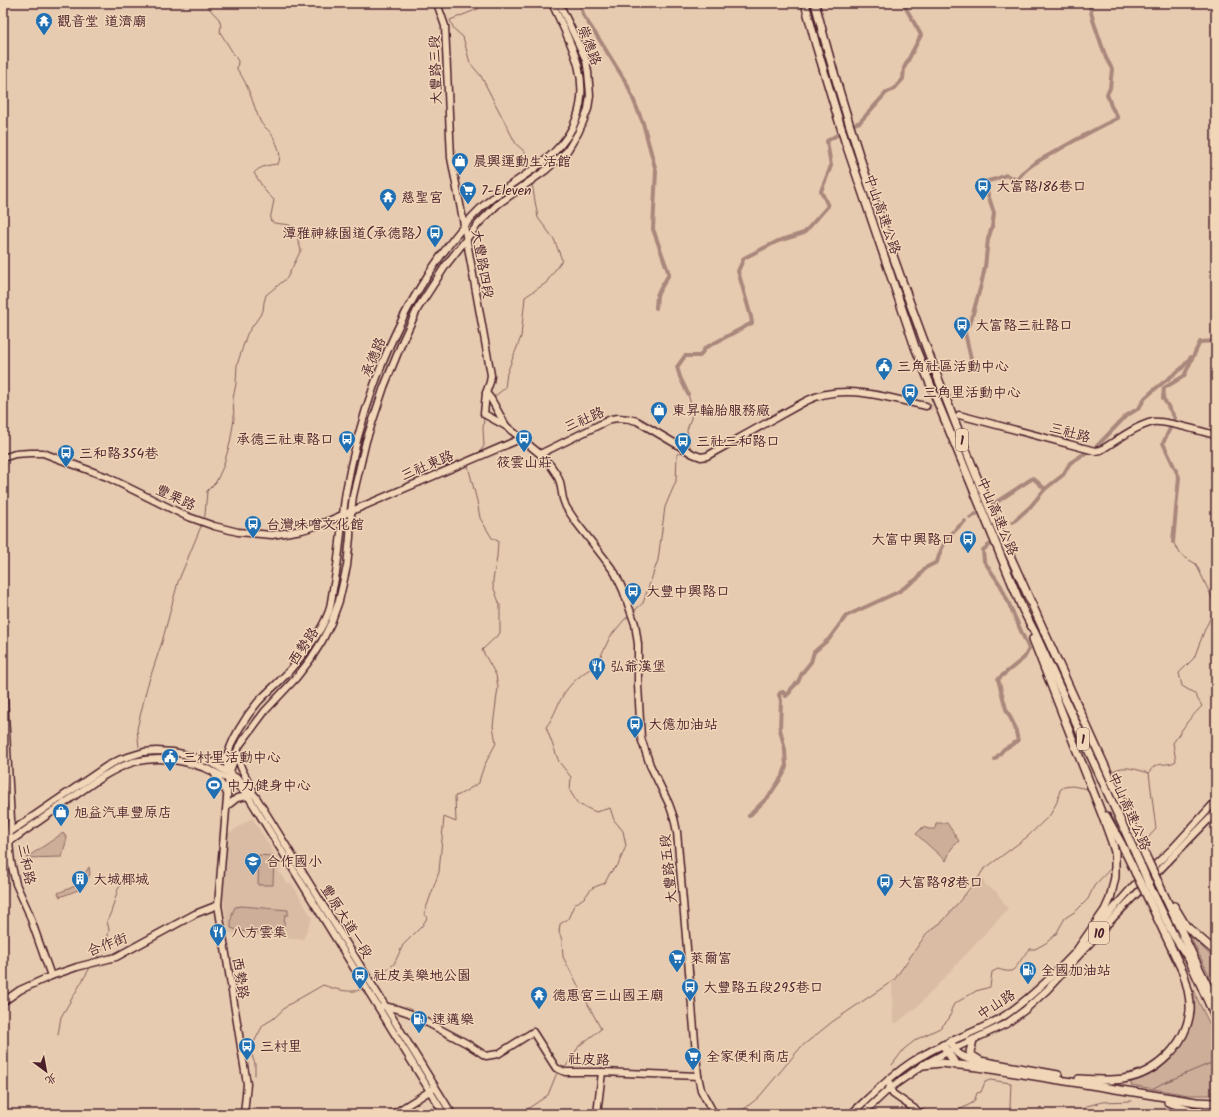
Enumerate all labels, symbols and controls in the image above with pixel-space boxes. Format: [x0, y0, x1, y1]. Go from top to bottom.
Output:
temple icon: 觀音堂 道濟廟 [34, 11, 54, 36]
place label: 觀音堂 道濟廟 [57, 11, 147, 33]
street label: 崇德路 [571, 22, 607, 69]
street label: 大豐路三段 [424, 35, 448, 105]
shop icon: 晨興運動生活館 [450, 151, 470, 176]
place label: 晨興運動生活館 [473, 151, 571, 173]
street label: 中山高速公路 [858, 171, 906, 258]
bus stop icon: 大富路186巷口 [973, 176, 993, 201]
place label: 大富路186巷口 [996, 176, 1087, 198]
supermarket icon: 7-Eleven [458, 180, 478, 205]
place label: 7-Eleven [481, 180, 531, 202]
temple icon: 慈聖宮 [378, 187, 398, 212]
place label: 慈聖宮 [401, 187, 443, 209]
place label: 潭雅神綠園道(承德路) [282, 223, 422, 245]
bus stop icon: 潭雅神綠園道(承德路) [425, 223, 445, 248]
street label: 大豐路四段 [465, 228, 499, 301]
bus stop icon: 大富路三社路口 [952, 315, 972, 340]
place label: 大富路三社路口 [975, 315, 1073, 337]
street label: 承德路 [356, 334, 392, 381]
public building icon: 三角社區活動中心 [874, 356, 894, 381]
place label: 三角社區活動中心 [897, 356, 1009, 378]
bus stop icon: 三角里活動中心 [900, 382, 920, 407]
place label: 三角里活動中心 [923, 382, 1021, 404]
shop icon: 東昇輪胎服務廠 [649, 400, 669, 425]
place label: 東昇輪胎服務廠 [672, 400, 770, 422]
street label: 三社路 [561, 401, 608, 439]
street label: 三社路 [1047, 417, 1093, 449]
bus stop icon: 筱雲山莊 [514, 428, 534, 453]
place label: 承德三社東路口 [236, 429, 334, 451]
bus stop icon: 承德三社東路口 [337, 429, 357, 454]
road number: 1 [956, 429, 968, 451]
bus stop icon: 三社三和路口 [673, 431, 693, 456]
place label: 三社三和路口 [696, 431, 780, 453]
bus stop icon: 三和路354巷 [56, 443, 76, 468]
place label: 三和路354巷 [79, 443, 159, 465]
street label: 三社東路 [397, 445, 457, 487]
place label: 筱雲山莊 [496, 452, 552, 474]
street label: 中山高速公路 [971, 473, 1024, 559]
street label: 豐栗路 [152, 479, 199, 517]
bus stop icon: 台灣味噌文化館 [243, 514, 263, 539]
place label: 台灣味噌文化館 [266, 514, 364, 536]
place label: 大富中興路口 [871, 529, 955, 551]
bus stop icon: 大富中興路口 [958, 529, 978, 554]
bus stop icon: 大豐中興路口 [623, 581, 643, 606]
place label: 大豐中興路口 [646, 581, 730, 603]
street label: 西勢路 [283, 623, 325, 670]
restaurant icon: 弘爺漢堡 [587, 656, 607, 681]
place label: 弘爺漢堡 [610, 656, 666, 678]
bus stop icon: 大億加油站 [625, 714, 645, 739]
place label: 大億加油站 [648, 714, 718, 736]
road number: 1 [1077, 728, 1089, 750]
public building icon: 三村里活動中心 [160, 747, 180, 772]
place label: 三村里活動中心 [183, 747, 281, 769]
street label: 中山高速公路 [1102, 769, 1156, 854]
sports icon: 中力健身中心 [204, 775, 224, 800]
place label: 中力健身中心 [227, 775, 311, 797]
shop icon: 旭益汽車豐原店 [51, 802, 71, 827]
place label: 旭益汽車豐原店 [74, 802, 172, 824]
street label: 大豐路五段 [654, 833, 684, 905]
street label: 三和路 [11, 841, 41, 887]
school or university icon: 合作國小 [243, 851, 263, 876]
place label: 合作國小 [266, 851, 322, 873]
building icon: 大城椰城 [70, 869, 90, 894]
place label: 大城椰城 [93, 869, 149, 891]
bus stop icon: 大富路98巷口 [875, 872, 895, 897]
place label: 大富路98巷口 [898, 872, 983, 894]
street label: 豐原大道一段 [315, 880, 378, 963]
restaurant icon: 八方雲集 [208, 922, 228, 947]
place label: 八方雲集 [231, 922, 287, 944]
road number: 10 [1089, 922, 1109, 944]
street label: 合作街 [84, 927, 131, 962]
supermarket icon: 萊爾富 [667, 948, 687, 973]
place label: 萊爾富 [690, 948, 732, 970]
street label: 西勢路 [226, 956, 254, 1001]
fuel station icon: 全國加油站 [1018, 960, 1038, 985]
place label: 全國加油站 [1041, 960, 1111, 982]
bus stop icon: 社皮美樂地公園 [350, 965, 370, 990]
place label: 社皮美樂地公園 [373, 965, 471, 987]
bus stop icon: 大豐路五段295巷口 [680, 977, 700, 1002]
place label: 大豐路五段295巷口 [703, 977, 823, 999]
street label: 中山路 [973, 984, 1020, 1026]
temple icon: 德惠宮三山國王廟 [529, 985, 549, 1010]
place label: 德惠宮三山國王廟 [552, 985, 664, 1007]
fuel station icon: 速邁樂 [409, 1009, 429, 1034]
place label: 速邁樂 [432, 1009, 474, 1031]
bus stop icon: 三村里 [237, 1036, 257, 1061]
place label: 三村里 [260, 1036, 302, 1058]
supermarket icon: 全家便利商店 [683, 1046, 703, 1071]
place label: 全家便利商店 [706, 1046, 790, 1068]
street label: 社皮路 [568, 1048, 610, 1072]
north arrow [26, 1051, 66, 1091]
text: 北 [41, 1068, 60, 1089]

